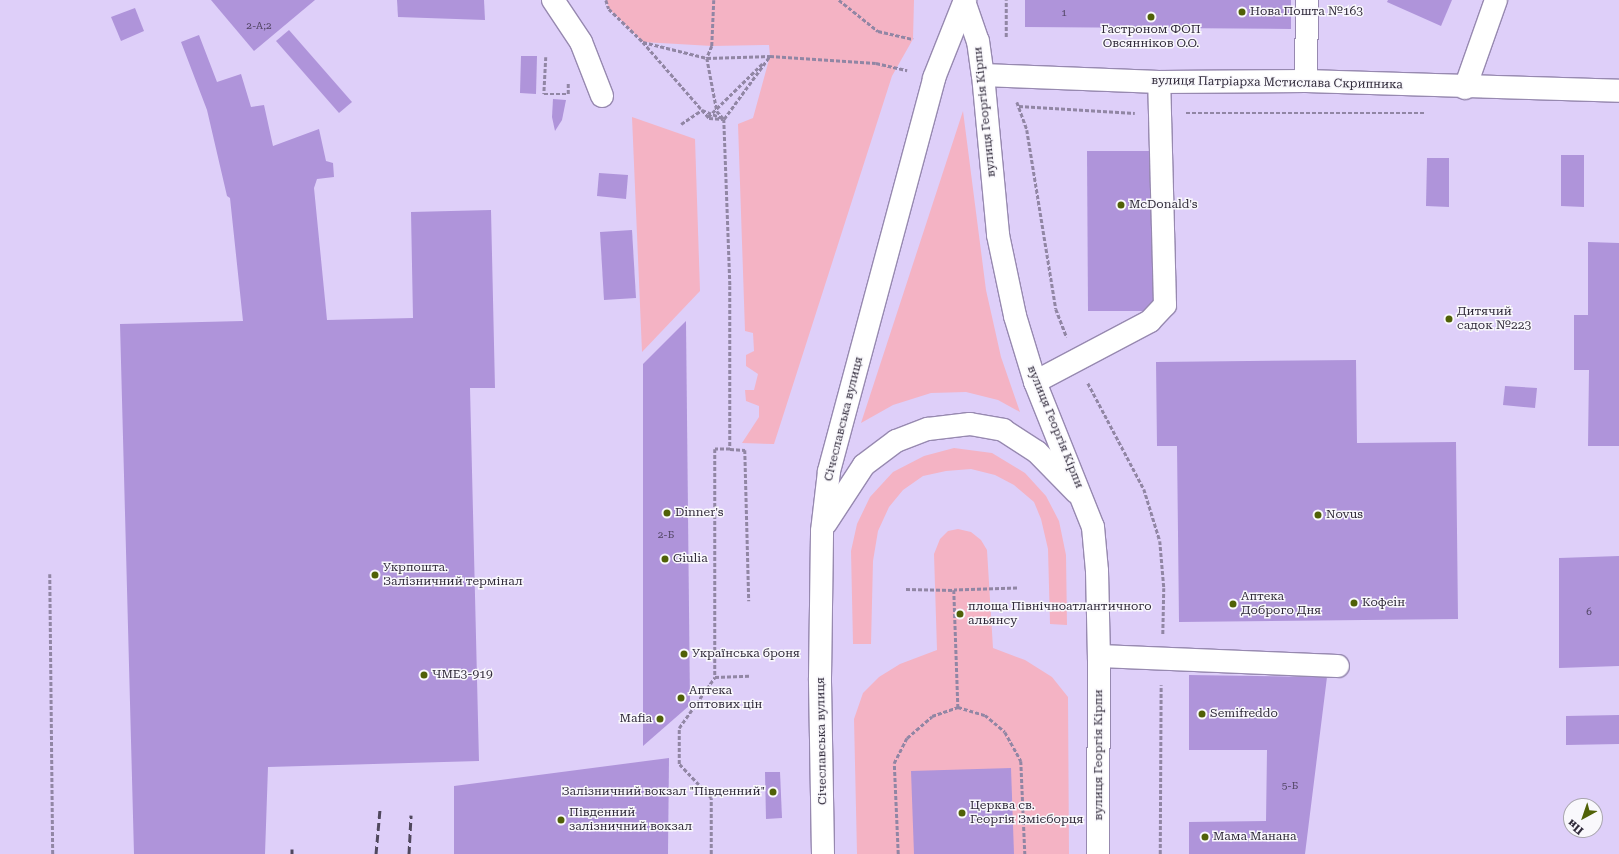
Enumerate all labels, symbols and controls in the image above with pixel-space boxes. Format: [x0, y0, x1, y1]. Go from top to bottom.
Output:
place label: Нова Пошта №163 [1250, 5, 1363, 19]
house number: 1 [1061, 7, 1067, 19]
marker: Нова Пошта №163 [1237, 7, 1247, 17]
marker: Гастроном ФОП Овсянніков О.О. [1146, 12, 1156, 22]
house number: 2-А;2 [246, 20, 272, 32]
place label: Гастроном ФОП Овсянніков О.О. [1101, 23, 1201, 51]
street label: вулиця Георгія Кірпи [971, 46, 999, 178]
street label: вулиця Патріарха Мстислава Скрипника [1151, 74, 1403, 92]
place label: McDonald's [1129, 198, 1197, 212]
marker: McDonald's [1116, 200, 1126, 210]
place label: Дитячий садок №223 [1457, 305, 1531, 333]
marker: Дитячий садок №223 [1444, 314, 1454, 324]
street label: Січеславська вулиця [822, 355, 866, 483]
street label: вулиця Георгія Кірпи [1024, 364, 1086, 490]
place label: Dinner's [675, 506, 723, 520]
marker: Dinner's [662, 508, 672, 518]
place label: Novus [1326, 508, 1363, 522]
marker: Novus [1313, 510, 1323, 520]
house number: 2-Б [658, 529, 674, 541]
place label: Giulia [673, 552, 708, 566]
marker: Giulia [660, 554, 670, 564]
place label: Укрпошта. Залізничний термінал [383, 561, 523, 589]
marker: Укрпошта. Залізничний термінал [370, 570, 380, 580]
place label: Аптека Доброго Дня [1241, 590, 1321, 618]
place label: Кофеiн [1362, 596, 1405, 610]
marker: Кофеiн [1349, 598, 1359, 608]
marker: Аптека Доброго Дня [1228, 599, 1238, 609]
place label: площа Північноатлантичного альянсу [968, 600, 1152, 628]
house number: 6 [1586, 606, 1592, 618]
marker: площа Північноатлантичного альянсу [955, 609, 965, 619]
place label: Українська броня [692, 647, 800, 661]
marker: Українська броня [679, 649, 689, 659]
place label: ЧМЕ3-919 [432, 668, 493, 682]
marker: ЧМЕ3-919 [419, 670, 429, 680]
street label: Січеславська вулиця [814, 677, 830, 805]
place label: Аптека оптових цін [689, 684, 762, 712]
street label: вулиця Георгія Кірпи [1092, 690, 1106, 820]
marker: Аптека оптових цін [676, 693, 686, 703]
place label: Semifreddo [1210, 707, 1278, 721]
marker: Semifreddo [1197, 709, 1207, 719]
place label: Mafia [620, 712, 652, 726]
marker: Mafia [655, 714, 665, 724]
house number: 5-Б [1282, 780, 1298, 792]
place label: Залізничний вокзал "Південний" [562, 785, 765, 799]
marker: Залізничний вокзал "Південний" [768, 787, 778, 797]
north arrow [1563, 798, 1603, 838]
place label: Церква св. Георгія Змієборця [970, 799, 1083, 827]
place label: Південний залізничний вокзал [569, 806, 692, 834]
marker: Церква св. Георгія Змієборця [957, 808, 967, 818]
marker: Південний залізничний вокзал [556, 815, 566, 825]
text: Пн [1565, 817, 1586, 837]
place label: Мама Манана [1213, 830, 1297, 844]
marker: Мама Манана [1200, 832, 1210, 842]

